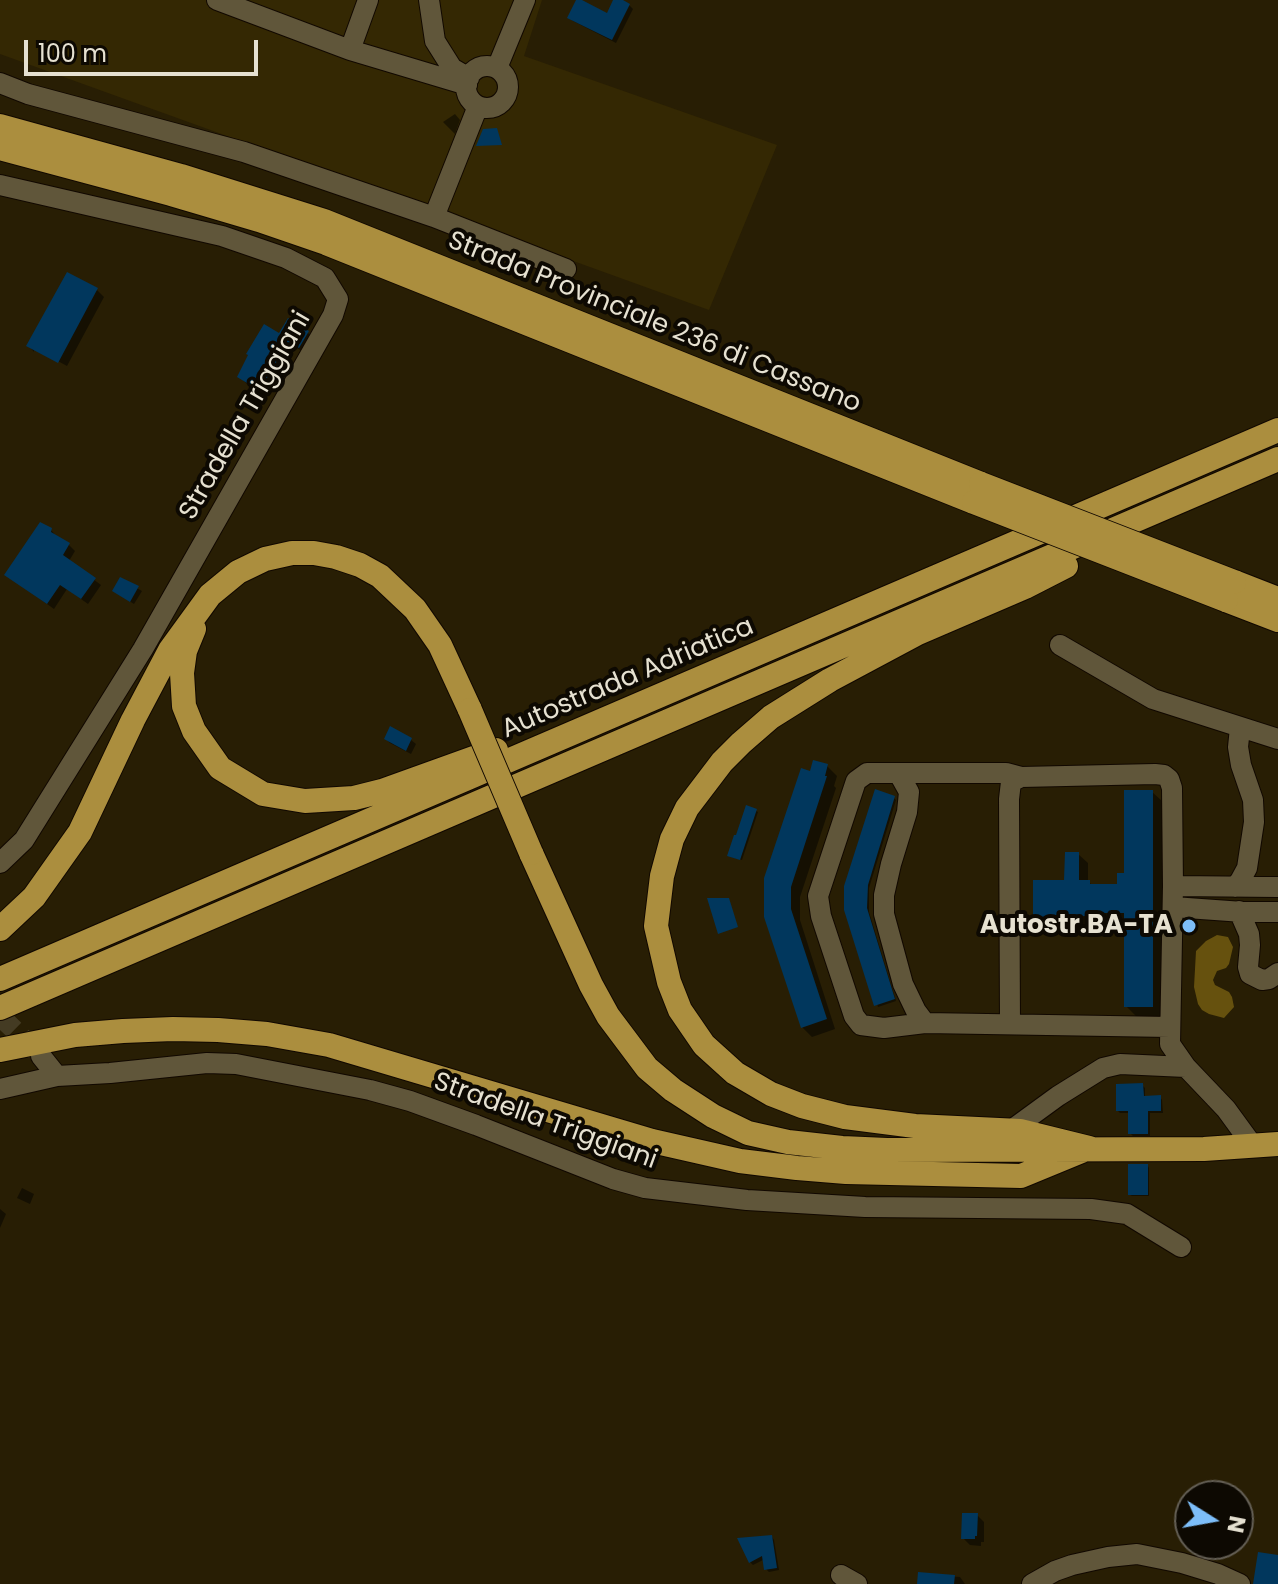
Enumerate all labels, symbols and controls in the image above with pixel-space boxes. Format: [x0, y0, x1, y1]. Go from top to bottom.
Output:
scale bar [28, 24, 262, 74]
text: 100 m [38, 37, 107, 70]
street label: Strada Provinciale 236 di Cassano [443, 226, 865, 420]
street label: Stradella Triggiani [174, 306, 318, 526]
street label: Autostrada Adriatica [497, 612, 759, 746]
place label: Autostr.BA-TA [980, 910, 1173, 942]
marker: Autostr.BA-TA [1180, 917, 1198, 935]
street label: Stradella Triggiani [429, 1067, 661, 1177]
north arrow [1174, 1480, 1254, 1560]
text: N [1219, 1513, 1253, 1535]

